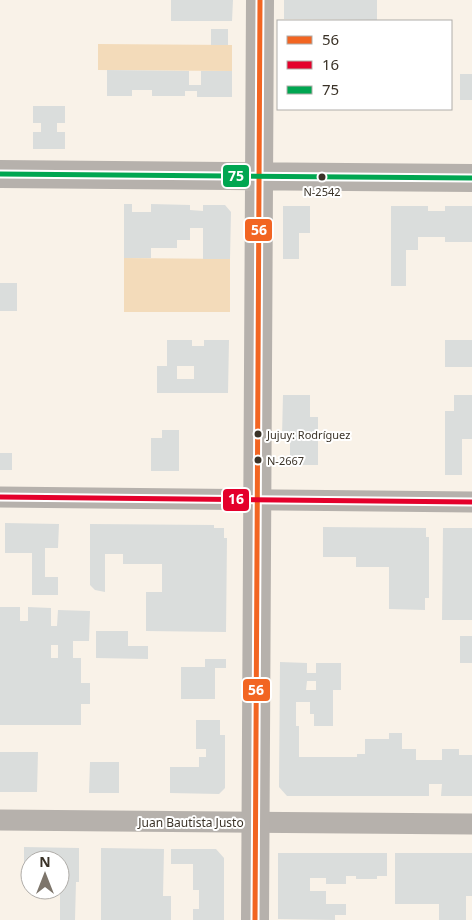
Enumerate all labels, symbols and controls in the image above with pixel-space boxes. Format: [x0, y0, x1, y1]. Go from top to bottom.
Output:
legend [277, 20, 452, 110]
text: 56 [322, 29, 339, 49]
text: 16 [322, 54, 339, 74]
text: 75 [322, 79, 339, 99]
line badge: 75 [222, 164, 250, 188]
text: 75 [228, 166, 244, 185]
marker: N-2542 [317, 172, 327, 182]
place label: N-2542 [303, 184, 341, 199]
line badge: 56 [244, 218, 273, 242]
text: 56 [251, 220, 267, 239]
place label: Jujuy: Rodríguez [266, 427, 350, 442]
marker: Jujuy: Rodríguez [253, 429, 263, 439]
place label: N-2667 [267, 453, 304, 468]
marker: N-2667 [253, 455, 263, 465]
line badge: 16 [222, 488, 250, 512]
text: 16 [228, 489, 244, 508]
line badge: 56 [242, 678, 271, 702]
text: 56 [248, 680, 264, 699]
street label: Juan Bautista Justo [137, 814, 244, 831]
north arrow [20, 850, 70, 900]
text: N [39, 852, 51, 871]

